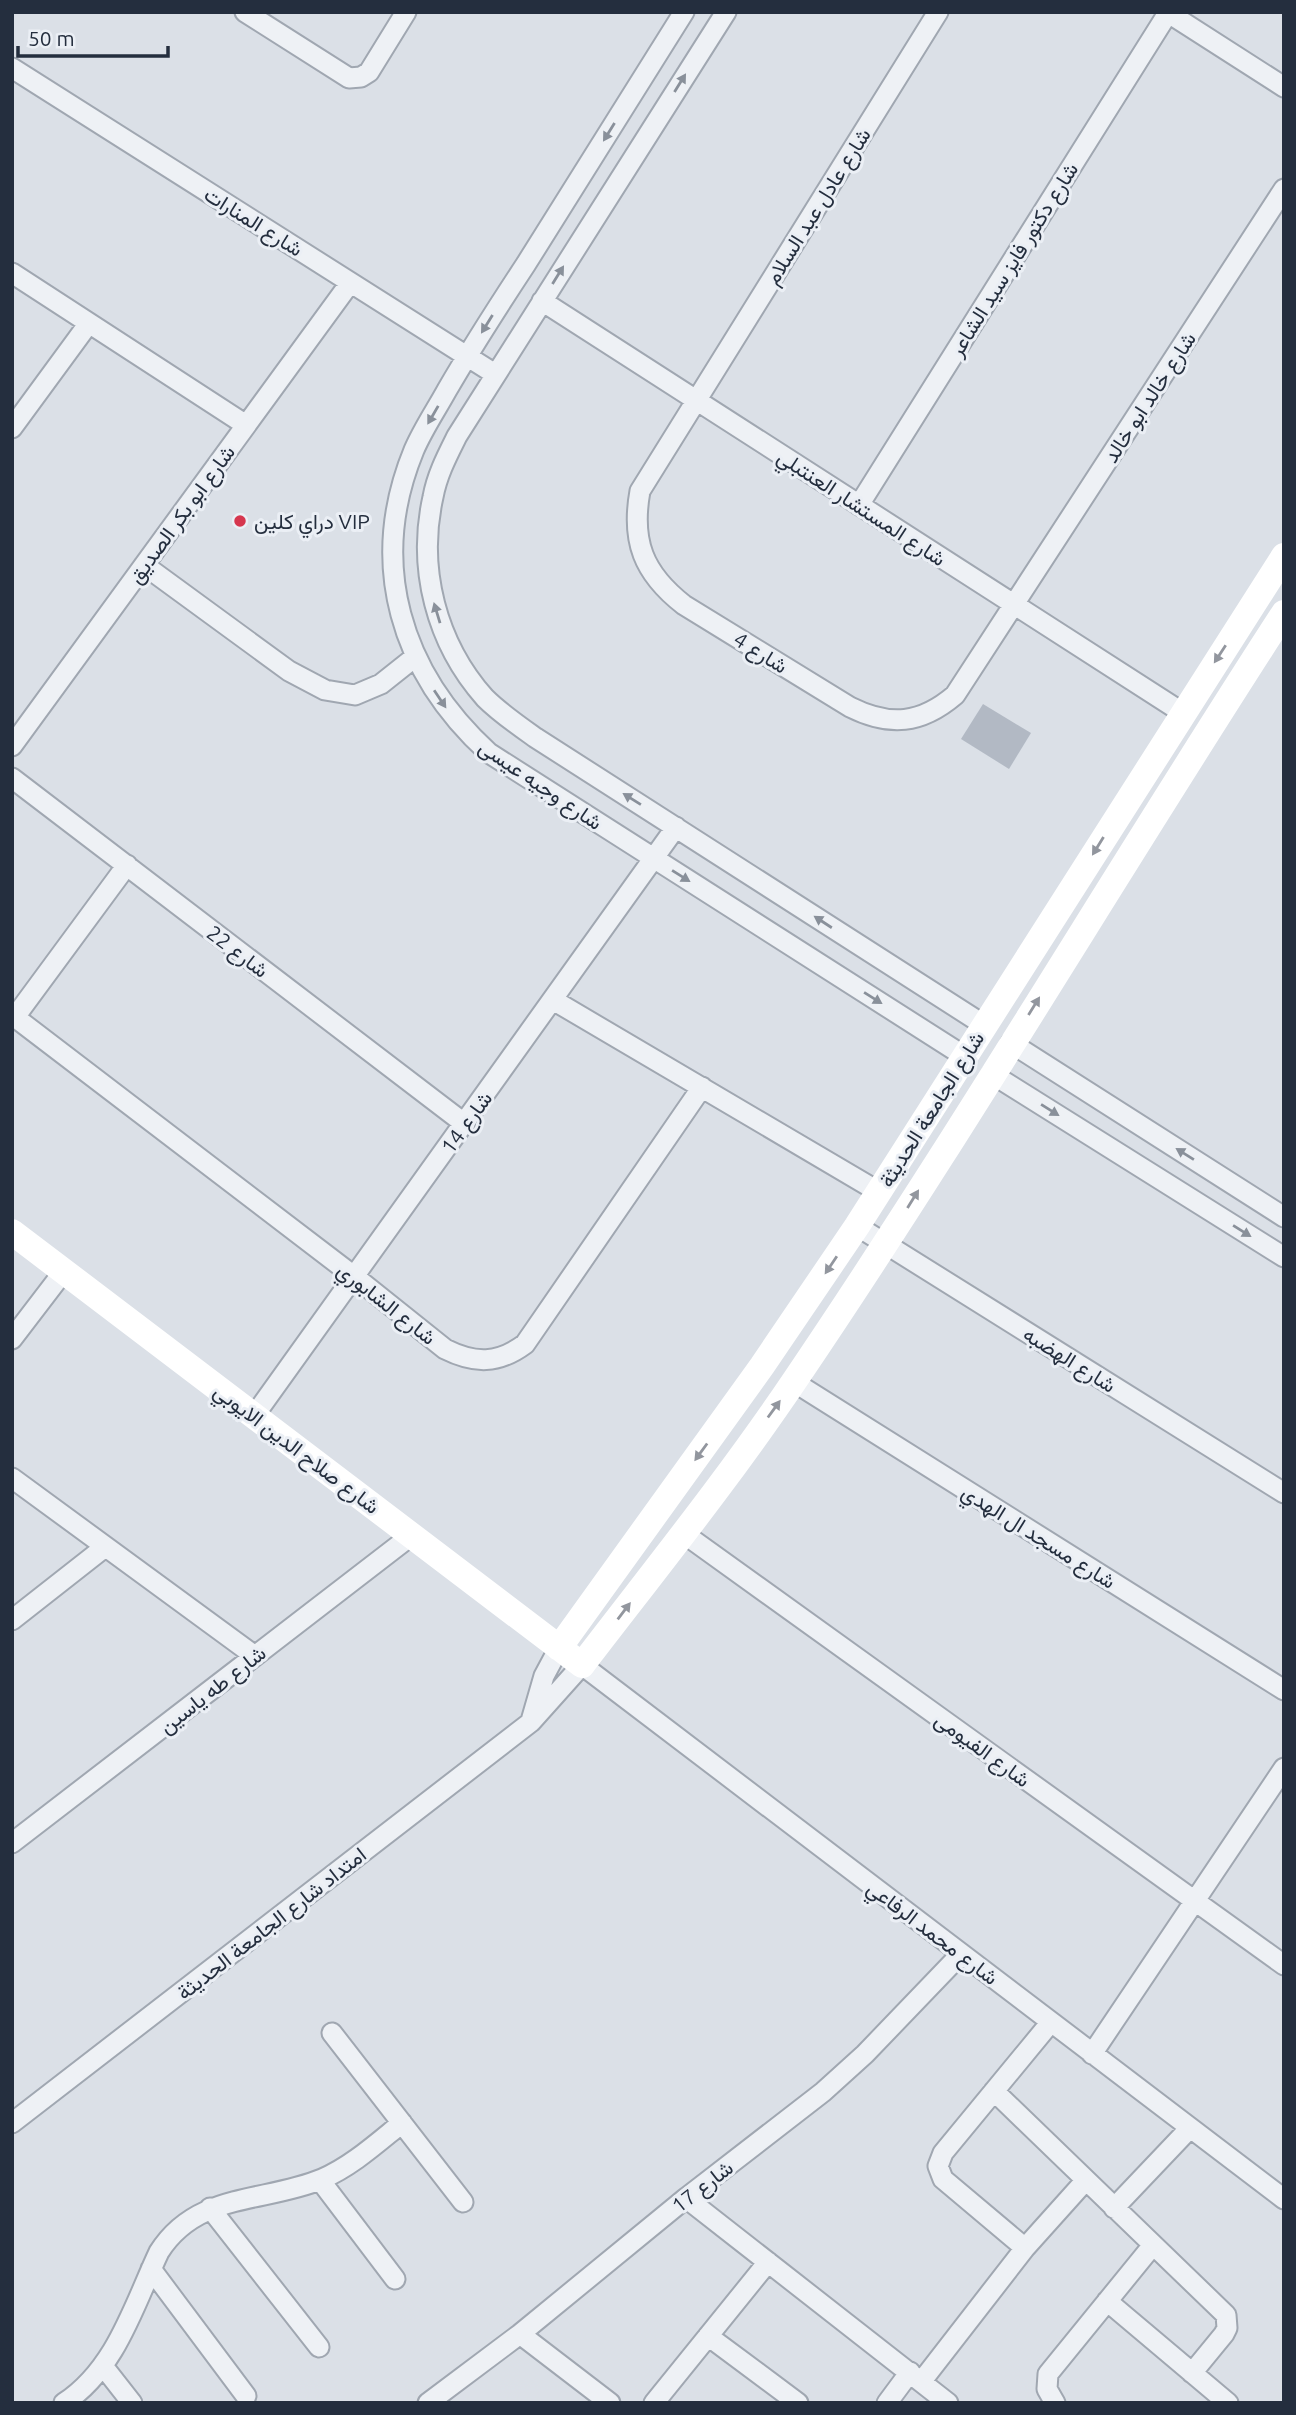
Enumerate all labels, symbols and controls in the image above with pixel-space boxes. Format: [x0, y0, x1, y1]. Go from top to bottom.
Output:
scale bar [18, 14, 168, 58]
text: 50 m [28, 26, 75, 50]
one-way arrow [674, 74, 687, 93]
one-way arrow [602, 122, 615, 142]
street label: شارع عادل عبد السلام [759, 123, 877, 290]
street label: شارع دكتور فايز سيد الشاعر [943, 158, 1085, 363]
street label: شارع المنارات [199, 181, 308, 263]
one-way arrow [551, 266, 564, 285]
one-way arrow [481, 315, 494, 334]
street label: شارع خالد ابو خالد [1098, 327, 1203, 468]
one-way arrow [427, 406, 439, 425]
street label: شارع ابو بكر الصديق [123, 440, 242, 590]
street label: شارع المستشار العنتبلي [770, 444, 951, 575]
place label: دراي كلين VIP [254, 509, 370, 539]
marker: دراي كلين VIP [232, 513, 248, 529]
one-way arrow [432, 603, 442, 624]
street label: شارع 4 [728, 626, 792, 680]
one-way arrow [1214, 645, 1227, 664]
one-way arrow [433, 690, 447, 708]
street label: شارع وجيه عيسى [473, 734, 607, 837]
one-way arrow [622, 793, 641, 806]
one-way arrow [1091, 836, 1104, 856]
one-way arrow [671, 869, 691, 882]
one-way arrow [814, 915, 833, 928]
street label: شارع 22 [201, 920, 273, 984]
one-way arrow [864, 991, 882, 1005]
one-way arrow [1028, 996, 1041, 1016]
street label: شارع الجامعة الحديثة [874, 1027, 991, 1193]
street label: شارع 14 [435, 1086, 499, 1159]
one-way arrow [1040, 1104, 1059, 1117]
one-way arrow [1175, 1147, 1194, 1160]
one-way arrow [907, 1189, 920, 1208]
one-way arrow [1233, 1225, 1252, 1238]
one-way arrow [824, 1255, 837, 1275]
street label: شارع الشابوري [329, 1257, 441, 1354]
street label: شارع الهضبه [1018, 1321, 1121, 1399]
street label: شارع صلاح الدين الايوبي [206, 1378, 384, 1523]
one-way arrow [767, 1399, 781, 1418]
one-way arrow [694, 1443, 708, 1461]
street label: شارع مسجد ال الهدي [955, 1479, 1120, 1598]
one-way arrow [616, 1602, 631, 1620]
street label: شارع طه ياسين [154, 1640, 272, 1740]
street label: شارع الفيومى [929, 1706, 1035, 1794]
street label: امتداد شارع الجامعة الحديثة [172, 1842, 372, 2007]
street label: شارع محمد الرفاعي [859, 1875, 1003, 1994]
street label: شارع 17 [667, 2155, 739, 2220]

